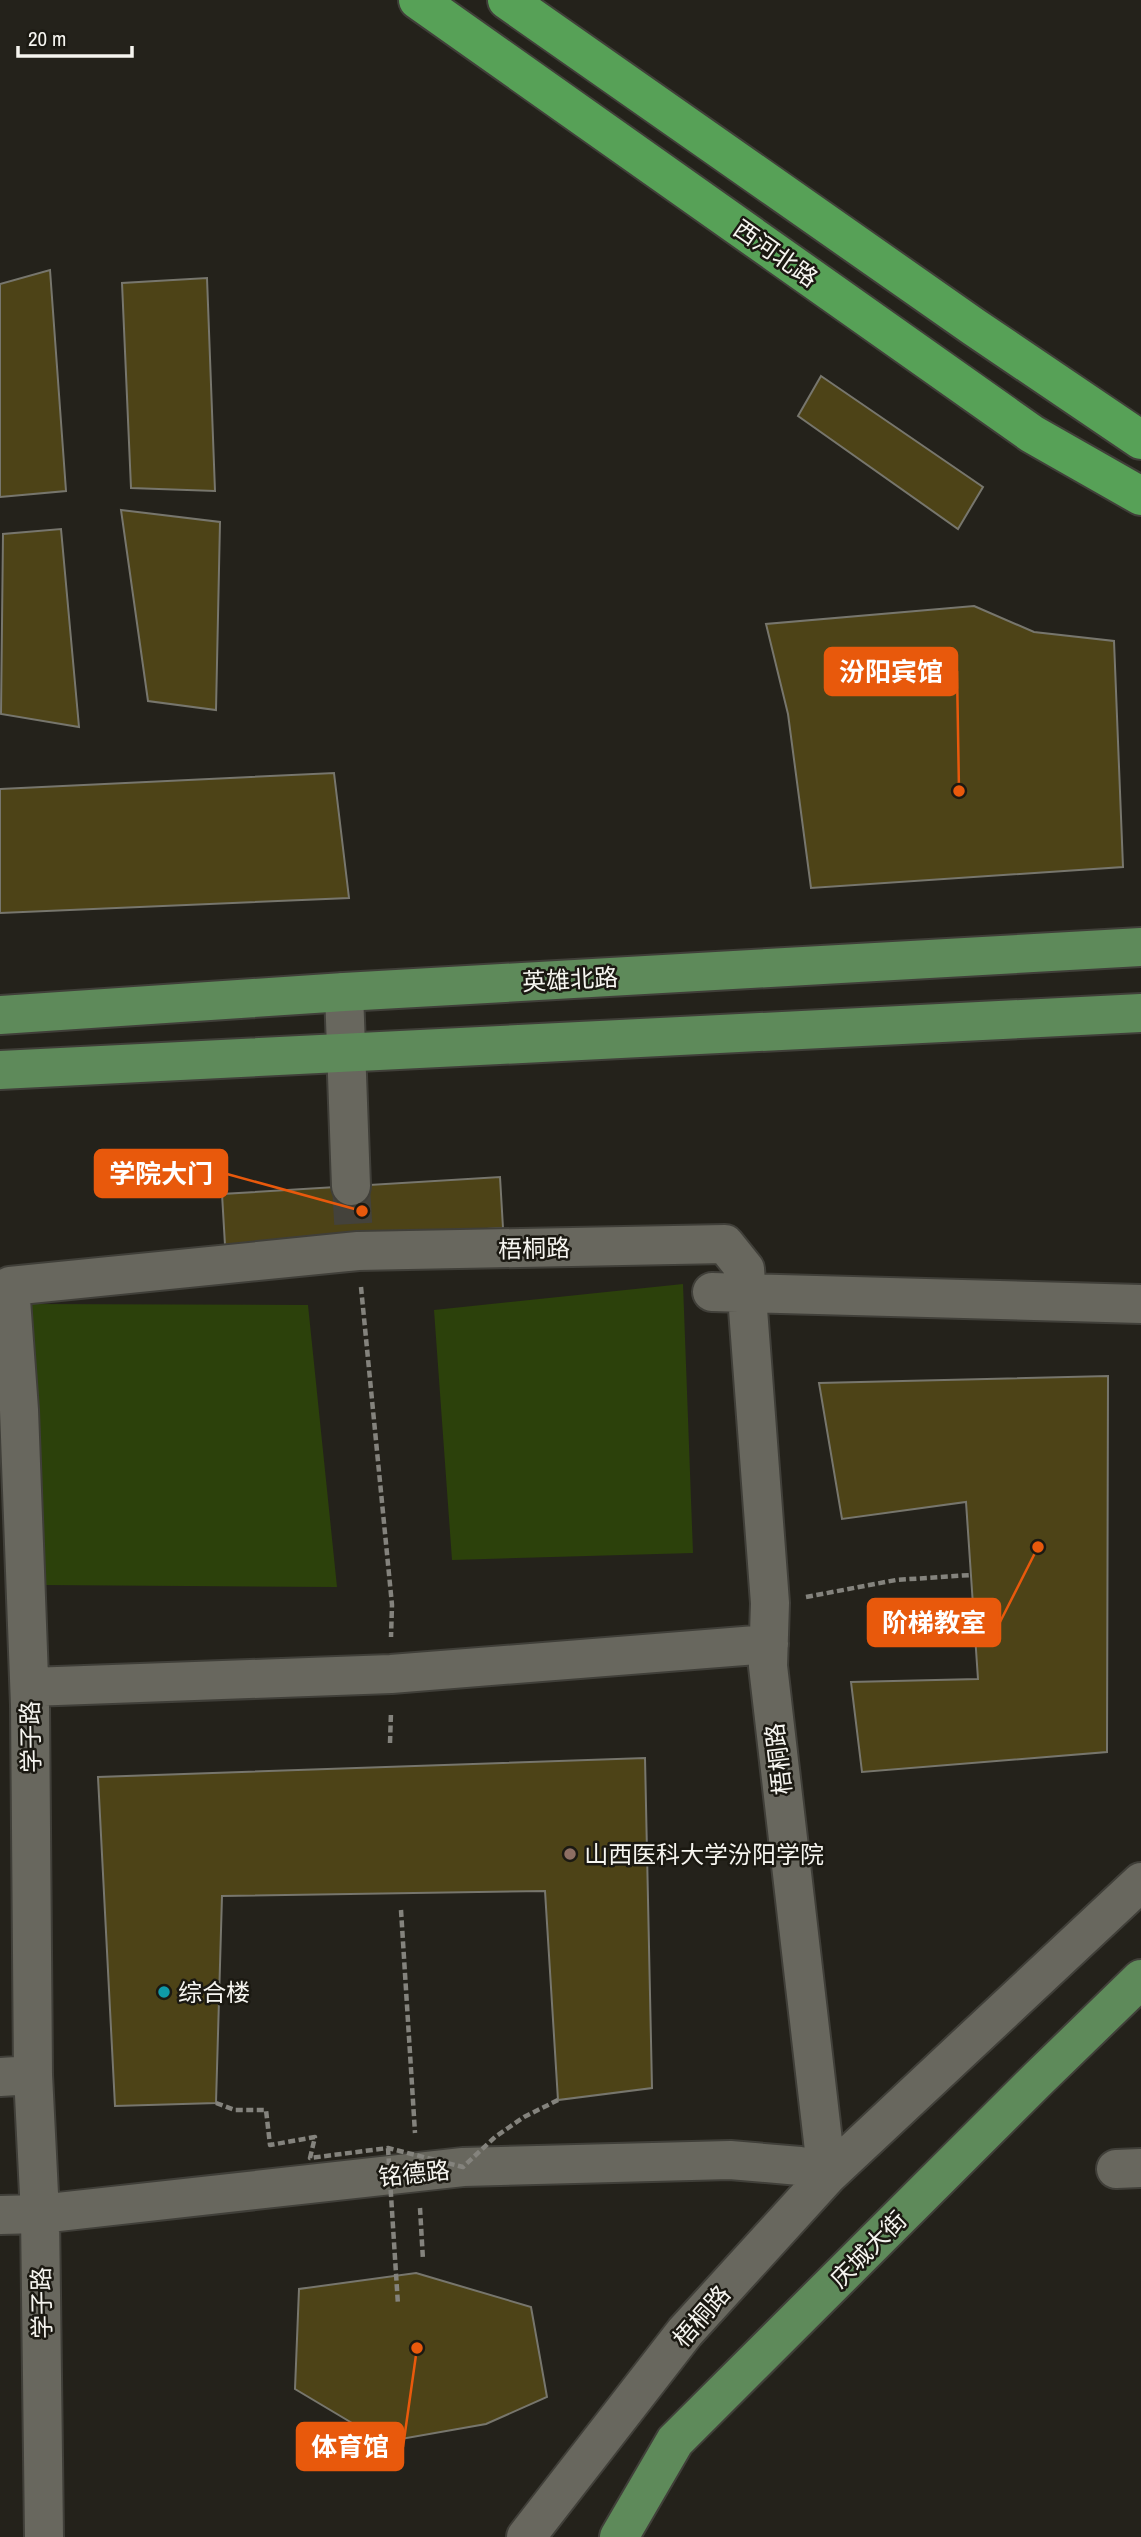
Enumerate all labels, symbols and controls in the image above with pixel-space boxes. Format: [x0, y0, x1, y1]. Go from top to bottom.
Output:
scale bar [18, 14, 131, 58]
text: 20 m [28, 24, 66, 53]
street label: 西河北路 [728, 212, 824, 294]
callout: 汾阳宾馆 [825, 648, 957, 695]
text: 汾阳宾馆 [839, 654, 943, 689]
street label: 英雄北路 [521, 961, 619, 997]
callout: 学院大门 [95, 1150, 227, 1197]
text: 学院大门 [109, 1156, 213, 1191]
street label: 梧桐路 [498, 1231, 570, 1265]
callout: 阶梯教室 [868, 1599, 1000, 1646]
text: 阶梯教室 [882, 1605, 986, 1640]
street label: 学子路 [13, 1701, 47, 1773]
street label: 梧桐路 [758, 1721, 798, 1797]
place label: 山西医科大学汾阳学院 [584, 1838, 824, 1870]
marker: 山西医科大学汾阳学院 [562, 1846, 578, 1862]
place label: 综合楼 [178, 1976, 250, 2008]
marker: 综合楼 [156, 1984, 172, 2000]
street label: 铭德路 [377, 2153, 451, 2193]
street label: 庆城大街 [823, 2204, 913, 2294]
street label: 学子路 [24, 2267, 58, 2339]
street label: 梧桐路 [665, 2278, 737, 2354]
callout: 体育馆 [297, 2423, 403, 2470]
text: 体育馆 [311, 2429, 389, 2464]

